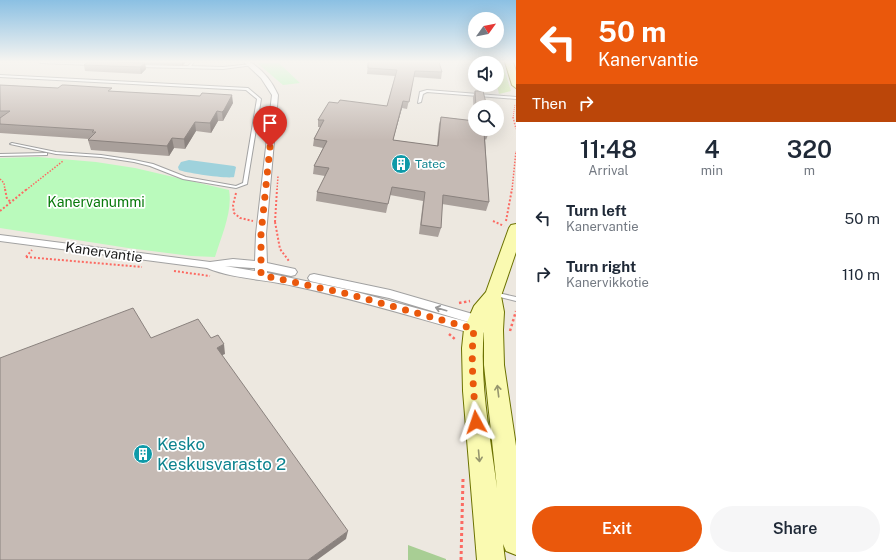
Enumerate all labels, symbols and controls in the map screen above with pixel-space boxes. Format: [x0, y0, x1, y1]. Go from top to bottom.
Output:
north arrow [468, 12, 504, 48]
map controls [468, 12, 504, 136]
text: 50 m [598, 15, 666, 48]
icon: left [532, 16, 584, 68]
text: Kanervantie [598, 49, 698, 70]
button: sound [468, 56, 504, 92]
icon: right [575, 92, 597, 114]
text: Then [532, 95, 567, 112]
button: search [468, 100, 504, 136]
pin [253, 106, 287, 147]
icon: arrive [259, 112, 281, 134]
text: 11:48 [580, 135, 637, 163]
text: 4 [704, 135, 720, 163]
text: 320 [787, 135, 832, 163]
building icon: Tatec [390, 153, 412, 175]
place label: Tatec [415, 157, 446, 171]
text: Arrival [588, 163, 628, 178]
text: min [701, 163, 723, 178]
text: m [804, 163, 815, 178]
park label: Kanervanummi [47, 194, 145, 210]
text: Turn left [566, 202, 627, 219]
icon: left [532, 207, 554, 229]
text: 50 m [845, 210, 880, 227]
text: Kanervantie [566, 219, 639, 234]
street label: Kanervantie [64, 239, 144, 265]
text: Turn right [566, 258, 636, 275]
icon: right [532, 263, 554, 285]
text: 110 m [842, 266, 880, 283]
text: Kanervikkotie [566, 275, 649, 290]
one-way arrow [435, 305, 448, 312]
one-way arrow [494, 385, 502, 398]
position arrow [455, 401, 497, 443]
place label: Kesko Keskusvarasto 2 [157, 434, 286, 474]
building icon: Kesko Keskusvarasto 2 [132, 443, 154, 465]
one-way arrow [476, 449, 483, 462]
button: Exit [532, 506, 702, 552]
button: Share [710, 506, 880, 552]

